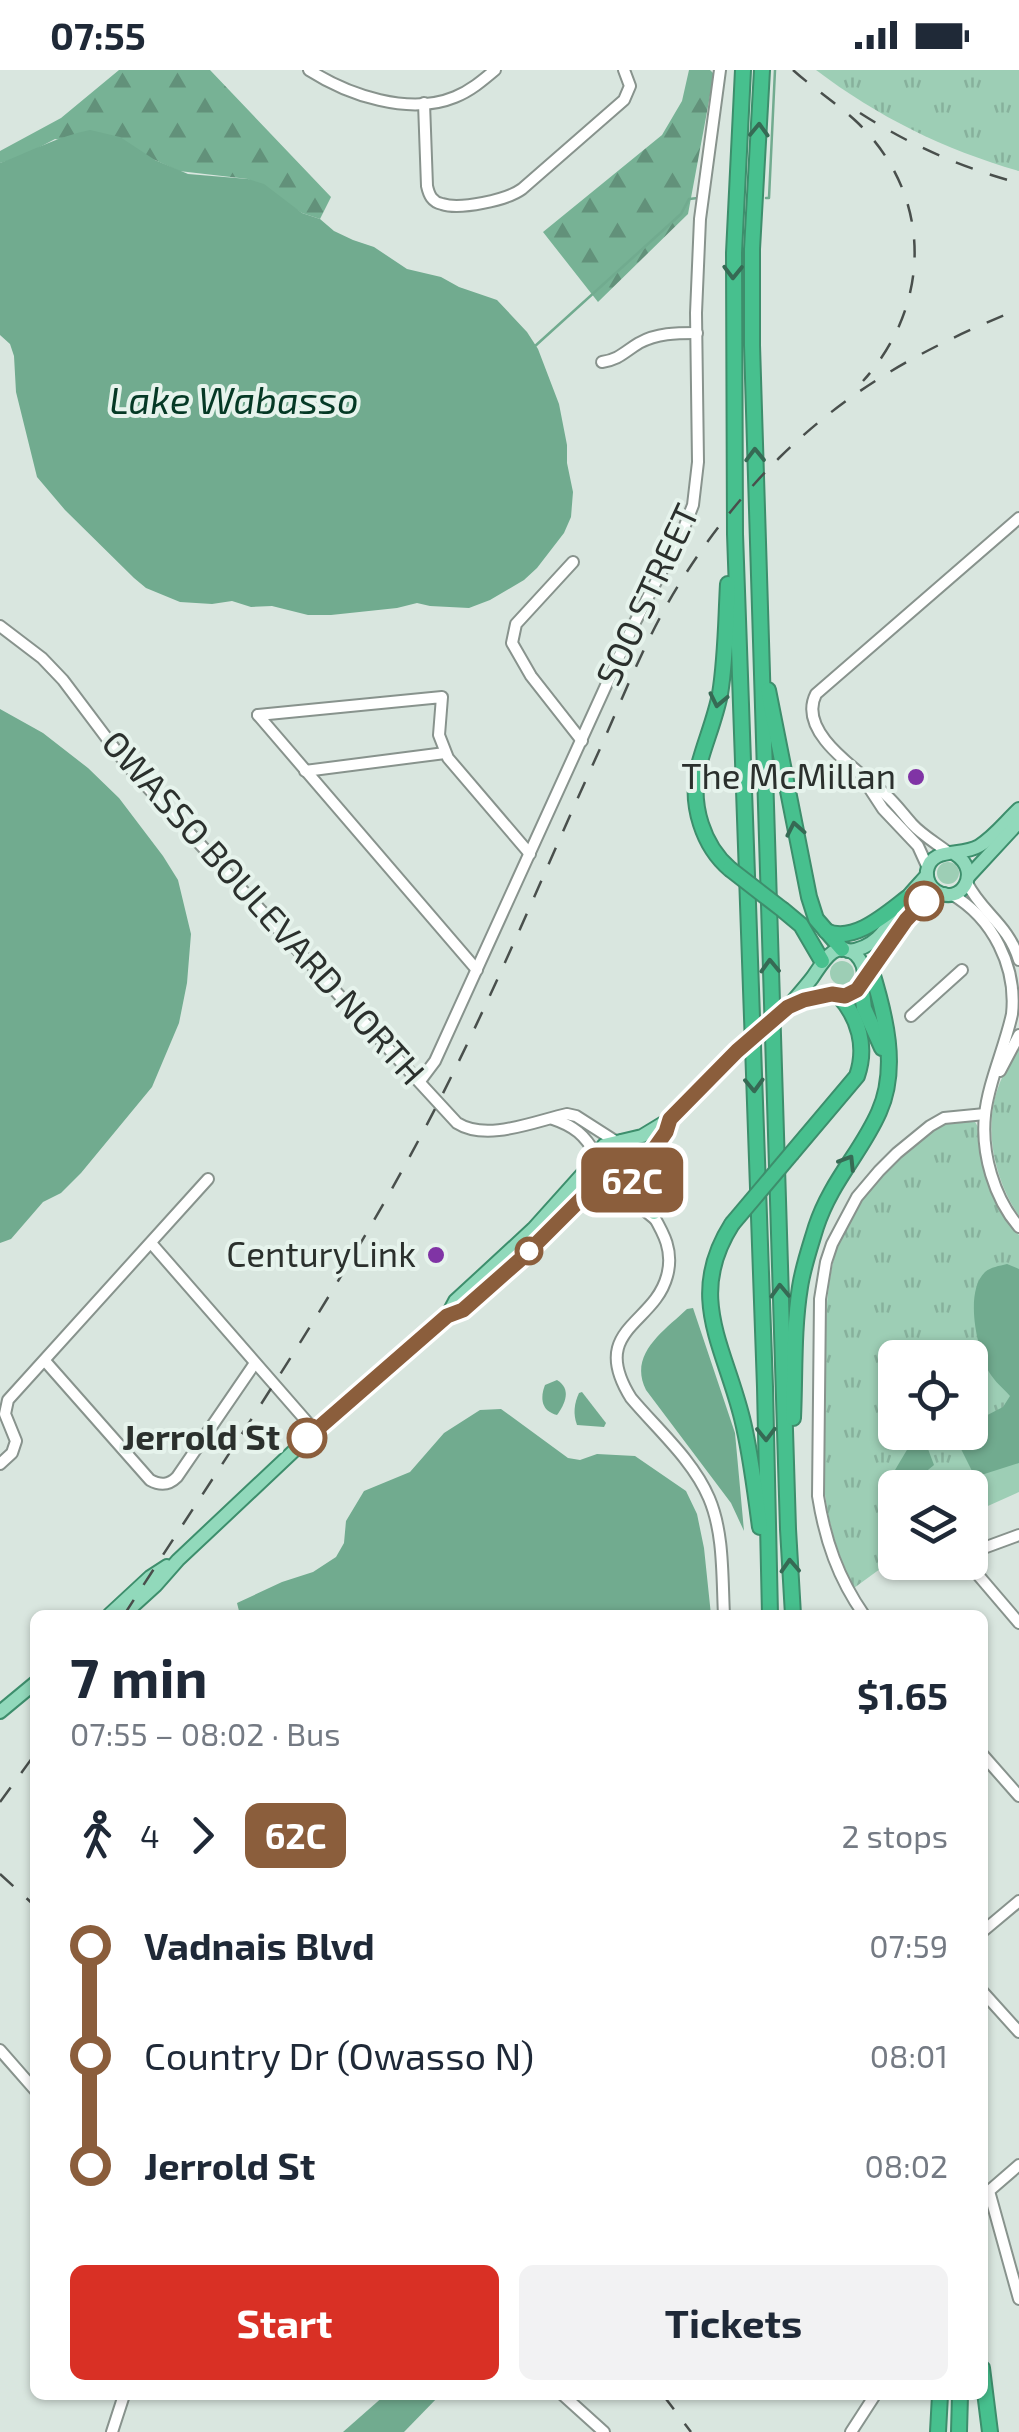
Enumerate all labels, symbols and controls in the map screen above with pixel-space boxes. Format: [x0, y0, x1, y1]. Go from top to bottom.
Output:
text: 07:55 [50, 12, 146, 58]
one-way arrow [748, 122, 769, 138]
one-way arrow [723, 265, 744, 281]
water label: Lake Wabasso [109, 376, 359, 422]
one-way arrow [744, 447, 766, 462]
street label: SOO STREET [586, 497, 706, 692]
one-way arrow [708, 691, 729, 708]
street label: OWASSO BOULEVARD NORTH [94, 721, 435, 1092]
place label: The McMillan [681, 754, 896, 796]
marker: The McMillan [905, 766, 927, 788]
one-way arrow [786, 821, 807, 838]
unlabelled marker [905, 882, 943, 920]
one-way arrow [759, 958, 780, 974]
one-way arrow [743, 1078, 764, 1094]
line badge: 62C [574, 1148, 690, 1212]
one-way arrow [836, 1154, 855, 1172]
text: 62C [601, 1159, 663, 1201]
place label: CenturyLink [226, 1232, 416, 1274]
unlabelled marker [516, 1238, 542, 1264]
marker: CenturyLink [425, 1244, 447, 1266]
one-way arrow [770, 1283, 791, 1299]
map controls [878, 1340, 988, 1580]
button: locate [878, 1340, 988, 1450]
place label: Jerrold St [122, 1415, 280, 1457]
marker: Jerrold St [288, 1419, 326, 1457]
one-way arrow [755, 1428, 777, 1443]
button: layers [878, 1470, 988, 1580]
one-way arrow [780, 1557, 801, 1573]
text: 7 min [70, 1643, 208, 1709]
text: $1.65 [857, 1672, 948, 1718]
text: 07:55 – 08:02 · Bus [70, 1714, 340, 1752]
icon: walk [70, 1808, 125, 1863]
icon: forward [175, 1808, 230, 1863]
text: 62C [265, 1814, 326, 1856]
text: 4 [140, 1816, 160, 1854]
text: 2 stops [841, 1816, 948, 1854]
text: Vadnais Blvd [144, 1922, 375, 1968]
text: 07:59 [869, 1926, 948, 1964]
text: Country Dr (Owasso N) [144, 2032, 534, 2078]
text: 08:01 [870, 2036, 948, 2074]
text: Jerrold St [144, 2142, 315, 2188]
text: 08:02 [864, 2146, 948, 2184]
button: Start [70, 2265, 499, 2380]
button: Tickets [519, 2265, 948, 2380]

